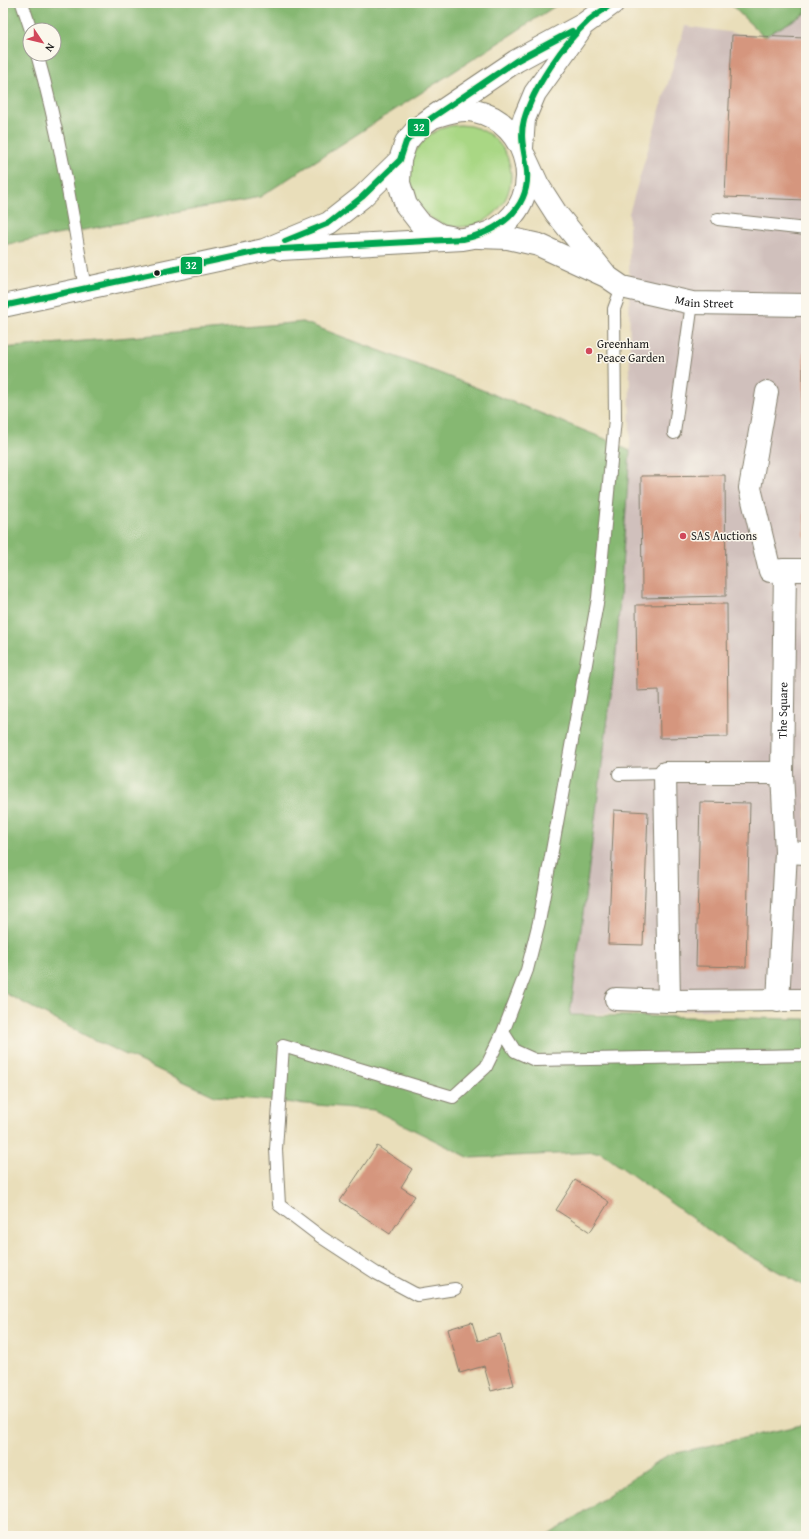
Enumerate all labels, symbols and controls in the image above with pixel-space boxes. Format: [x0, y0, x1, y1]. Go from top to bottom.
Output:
north arrow [22, 22, 62, 62]
text: N [41, 40, 59, 56]
line badge: 32 [407, 118, 430, 137]
text: 32 [413, 119, 425, 135]
line badge: 32 [180, 256, 203, 275]
text: 32 [185, 257, 197, 273]
unlabelled marker [152, 268, 162, 278]
street label: Main Street [673, 290, 734, 312]
place label: Greenham Peace Garden [597, 335, 665, 366]
marker: Greenham Peace Garden [584, 346, 594, 356]
place label: SAS Auctions [691, 527, 757, 544]
marker: SAS Auctions [678, 531, 688, 541]
street label: The Square [774, 682, 791, 739]

